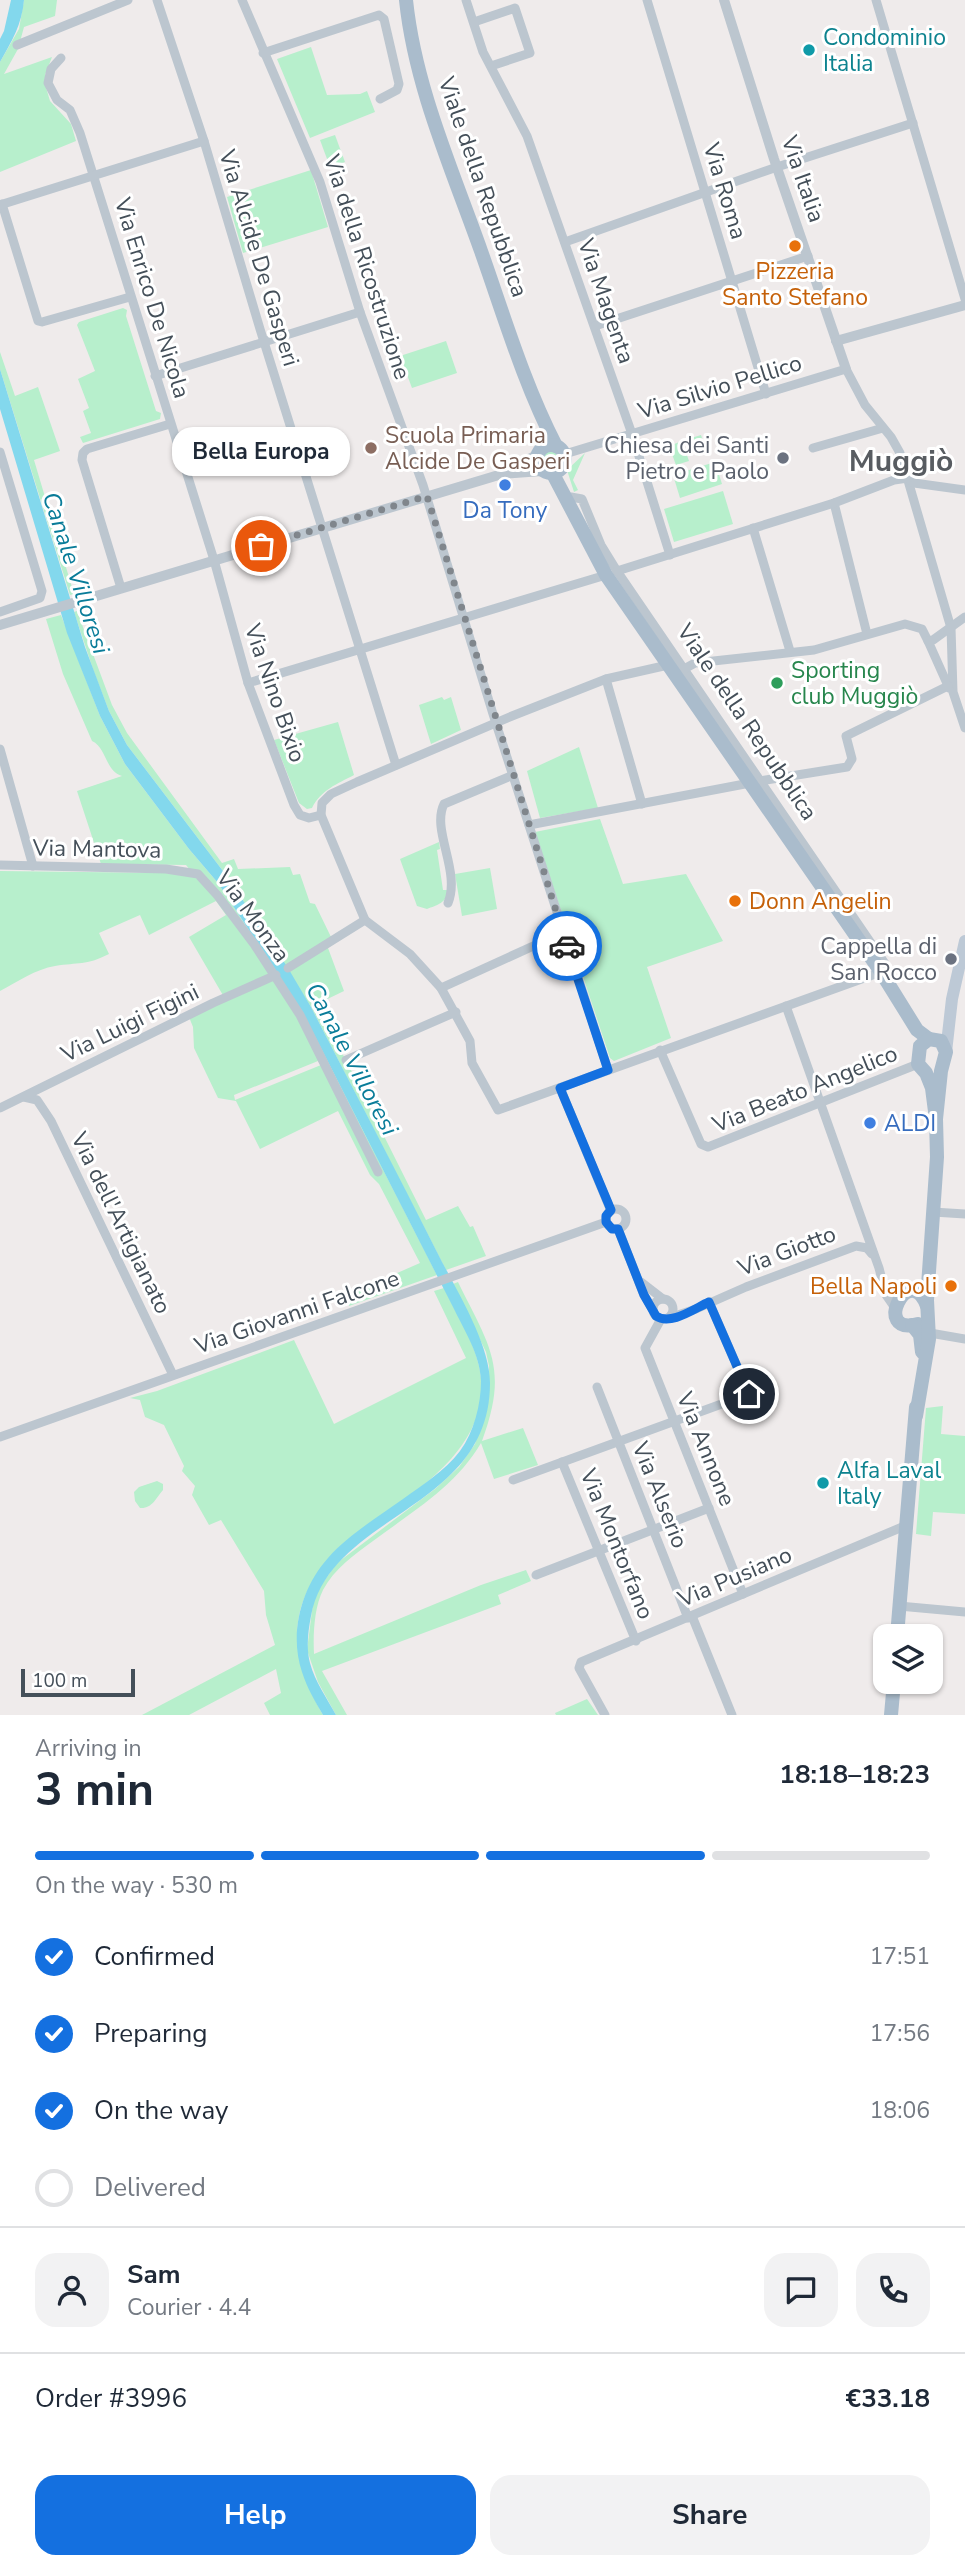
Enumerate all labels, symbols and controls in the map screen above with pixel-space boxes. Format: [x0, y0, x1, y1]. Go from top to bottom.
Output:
place label: Condominio Italia [823, 22, 946, 79]
marker: Condominio Italia [801, 42, 817, 58]
street label: Viale della Repubblica [430, 72, 535, 301]
street label: Via Italia [773, 131, 832, 226]
street label: Via Roma [695, 138, 754, 243]
street label: Via Alcide De Gasperi [211, 145, 307, 370]
street label: Via della Ricostruzione [316, 150, 418, 383]
street label: Via Enrico De Nicola [106, 193, 197, 402]
street label: Via Magenta [570, 233, 642, 368]
marker: Pizzeria Santo Stefano [787, 238, 803, 254]
place label: Pizzeria Santo Stefano [722, 256, 868, 313]
street label: Via Silvio Pellico [633, 347, 806, 427]
place label: Scuola Primaria Alcide De Gasperi [385, 420, 570, 477]
callout: Bella Europa [172, 427, 350, 476]
place label: Chiesa dei Santi Pietro e Paolo [604, 430, 769, 487]
text: Bella Europa [192, 436, 330, 467]
marker: Scuola Primaria Alcide De Gasperi [363, 440, 379, 456]
district label: Muggiò [849, 441, 953, 482]
marker: Chiesa dei Santi Pietro e Paolo [775, 450, 791, 466]
marker: Da Tony [497, 477, 513, 493]
water label: Canale Villoresi [35, 488, 117, 659]
place label: Da Tony [463, 495, 548, 526]
pin [231, 516, 291, 576]
icon: bag [242, 527, 280, 565]
street label: Viale della Repubblica [669, 617, 824, 826]
street label: Via Nino Bixio [236, 619, 313, 766]
place label: Sporting club Muggiò [791, 655, 918, 712]
marker: Sporting club Muggiò [769, 675, 785, 691]
street label: Via Mantova [31, 832, 162, 866]
street label: Via Monza [208, 863, 297, 969]
place label: Donn Angelin [749, 886, 892, 917]
marker: Donn Angelin [727, 893, 743, 909]
courier [532, 911, 602, 981]
icon: car [548, 927, 586, 965]
place label: Cappella di San Rocco [820, 931, 937, 988]
marker: Cappella di San Rocco [943, 951, 959, 967]
street label: Via Luigi Figini [55, 976, 204, 1070]
water label: Canale Villoresi [298, 977, 406, 1141]
street label: Via Beato Angelico [707, 1038, 902, 1141]
place label: ALDI [884, 1108, 936, 1139]
marker: ALDI [862, 1115, 878, 1131]
street label: Via dell'Artigianato [63, 1126, 178, 1319]
street label: Via Giotto [733, 1218, 840, 1284]
street label: Via Giovanni Falcone [190, 1262, 404, 1362]
place label: Bella Napoli [810, 1271, 937, 1302]
marker: Bella Napoli [943, 1278, 959, 1294]
pin [719, 1364, 779, 1424]
icon: home [730, 1375, 768, 1413]
street label: Via Annone [669, 1387, 743, 1511]
street label: Via Alserio [624, 1436, 695, 1553]
place label: Alfa Laval Italy [837, 1455, 941, 1512]
street label: Via Montorfano [572, 1463, 661, 1624]
marker: Alfa Laval Italy [815, 1475, 831, 1491]
street label: Via Pusiano [672, 1539, 797, 1615]
map controls [873, 1624, 943, 1694]
button: layers [873, 1624, 943, 1694]
scale bar [21, 1666, 135, 1698]
text: 100 m [32, 1668, 87, 1694]
text: Arriving in [35, 1733, 142, 1764]
text: 18:18–18:23 [779, 1757, 930, 1792]
text: 3 min [35, 1758, 154, 1821]
text: On the way · 530 m [35, 1870, 238, 1901]
icon: check [35, 1938, 73, 1976]
text: Confirmed [94, 1939, 215, 1974]
text: 17:51 [870, 1941, 930, 1972]
icon: check [35, 2015, 73, 2053]
text: Preparing [94, 2016, 207, 2051]
text: 17:56 [870, 2018, 930, 2049]
icon: check [35, 2092, 73, 2130]
text: On the way [94, 2093, 228, 2128]
text: 18:06 [870, 2095, 930, 2126]
text: Delivered [94, 2170, 206, 2205]
button: person [35, 2253, 109, 2327]
button: chat [764, 2253, 838, 2327]
button: phone [856, 2253, 930, 2327]
text: Sam [127, 2257, 180, 2292]
text: Courier · 4.4 [127, 2292, 251, 2323]
text: Order #3996 [35, 2381, 187, 2416]
text: €33.18 [846, 2381, 930, 2416]
button: Help [35, 2475, 476, 2555]
button: Share [490, 2475, 930, 2555]

